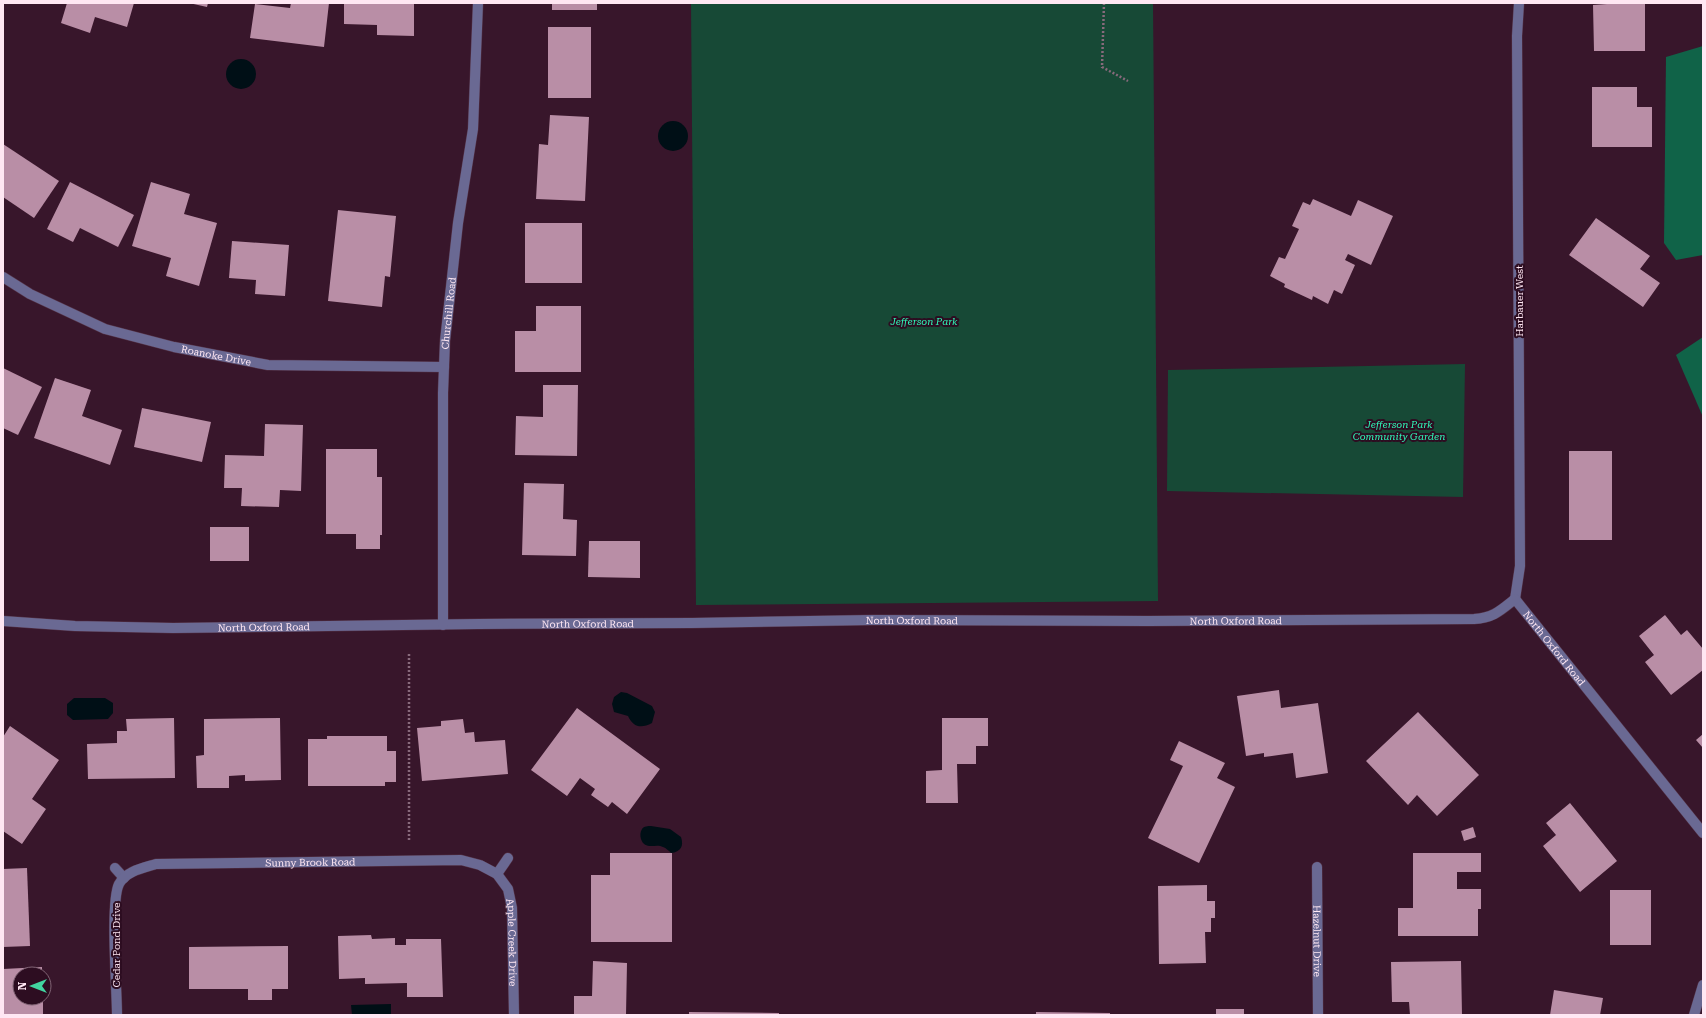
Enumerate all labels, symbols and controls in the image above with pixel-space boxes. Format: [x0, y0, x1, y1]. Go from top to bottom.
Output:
street label: Harbauer West [1514, 265, 1525, 337]
street label: Churchill Road [440, 276, 458, 349]
park label: Jefferson Park [889, 316, 958, 327]
street label: Roanoke Drive [180, 343, 253, 368]
park label: Jefferson Park Community Garden [1353, 419, 1445, 442]
street label: North Oxford Road [1521, 609, 1588, 688]
street label: North Oxford Road [865, 615, 959, 626]
street label: North Oxford Road [1190, 615, 1283, 627]
street label: North Oxford Road [542, 618, 635, 630]
street label: North Oxford Road [218, 621, 311, 633]
street label: Sunny Brook Road [265, 856, 356, 869]
street label: Apple Creek Drive [504, 897, 518, 987]
street label: Cedar Pond Drive [111, 902, 122, 988]
street label: Hazelnut Drive [1311, 905, 1323, 977]
north arrow [12, 966, 52, 1006]
text: N [16, 981, 29, 990]

